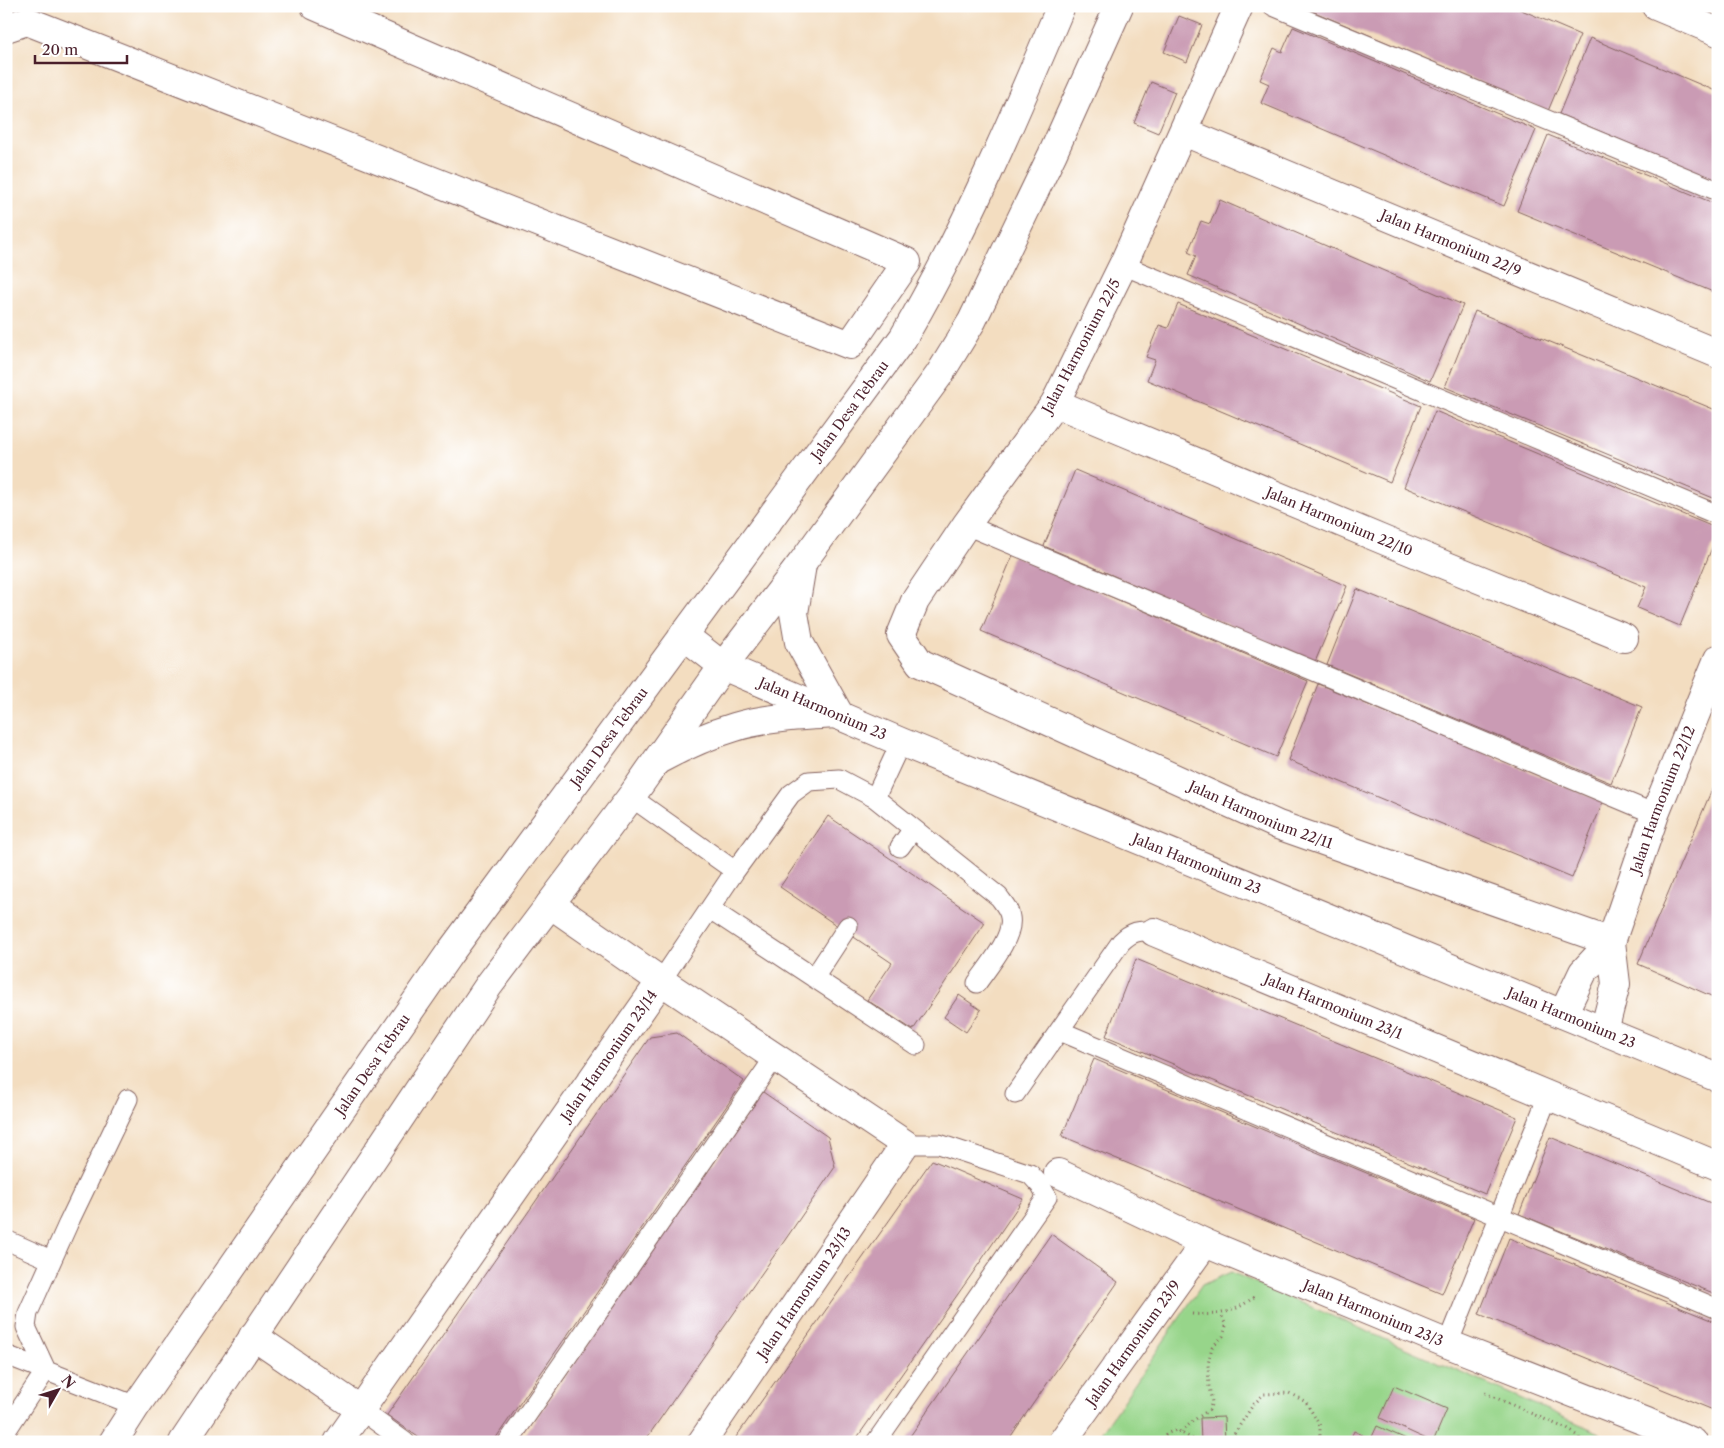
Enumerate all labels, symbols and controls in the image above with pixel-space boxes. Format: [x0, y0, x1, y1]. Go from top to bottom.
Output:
scale bar [35, 32, 128, 64]
text: 20 m [42, 40, 78, 59]
street label: Jalan Harmonium 22/9 [1376, 205, 1524, 280]
street label: Jalan Harmonium 22/5 [1037, 276, 1124, 418]
street label: Jalan Desa Tebrau [806, 357, 893, 465]
street label: Jalan Harmonium 22/10 [1261, 482, 1415, 560]
street label: Jalan Harmonium 23 [754, 673, 889, 744]
street label: Jalan Desa Tebrau [565, 683, 652, 792]
street label: Jalan Harmonium 22/12 [1626, 723, 1699, 878]
street label: Jalan Harmonium 22/11 [1184, 776, 1335, 853]
street label: Jalan Harmonium 23 [1128, 828, 1264, 898]
street label: Jalan Harmonium 23/1 [1260, 969, 1405, 1043]
street label: Jalan Harmonium 23 [1503, 983, 1638, 1052]
street label: Jalan Harmonium 23/14 [556, 986, 661, 1126]
street label: Jalan Desa Tebrau [330, 1010, 414, 1120]
street label: Jalan Harmonium 23/13 [752, 1223, 855, 1364]
street label: Jalan Harmonium 23/3 [1299, 1275, 1446, 1350]
street label: Jalan Harmonium 23/9 [1081, 1277, 1184, 1411]
north arrow [32, 1366, 82, 1416]
text: N [57, 1371, 79, 1392]

